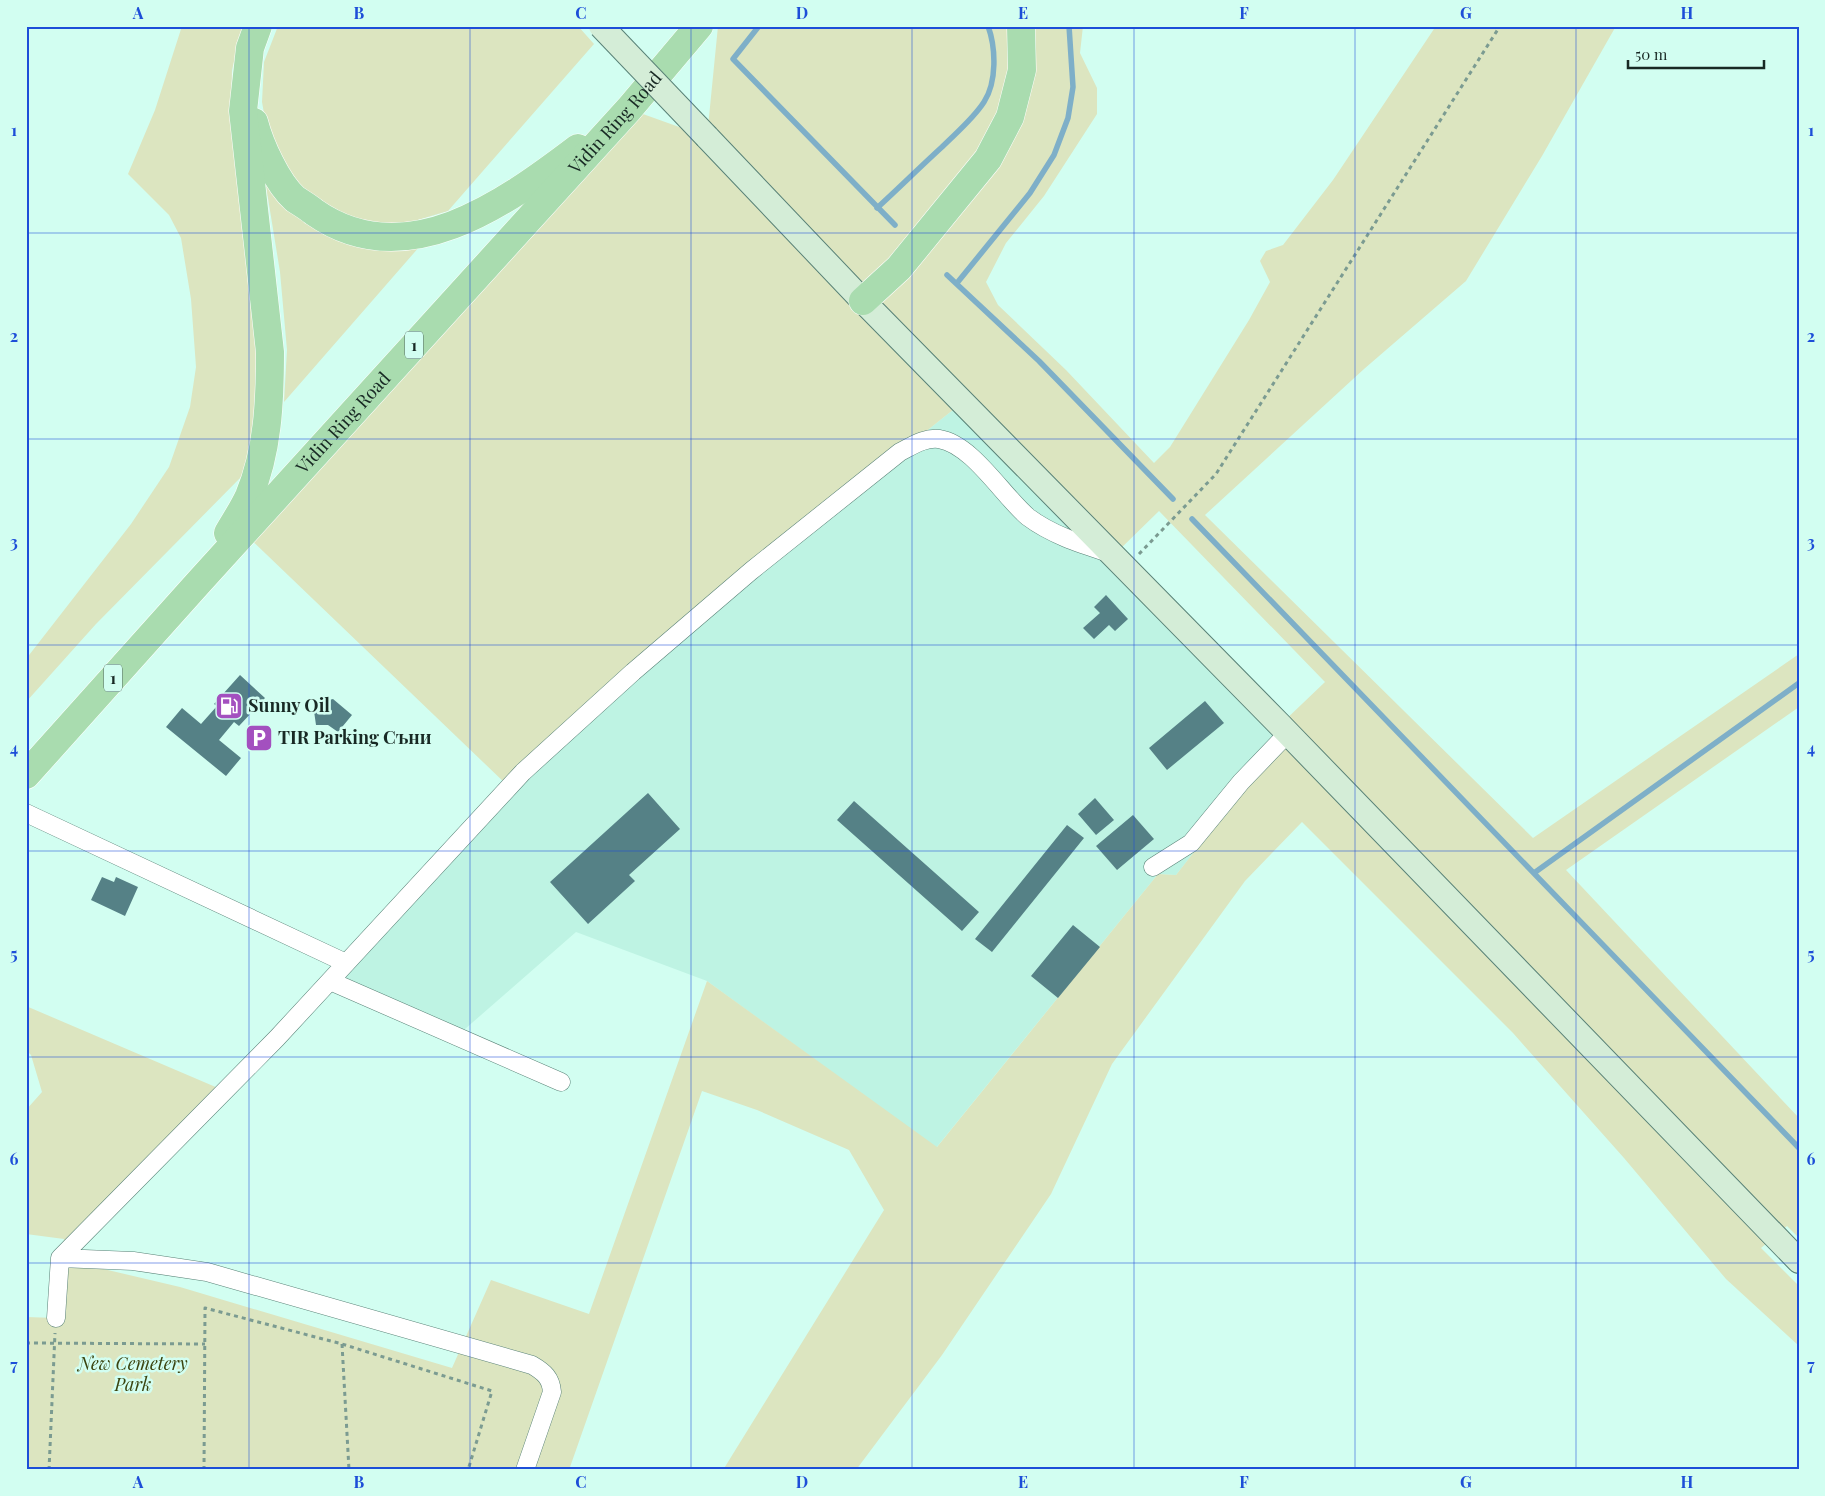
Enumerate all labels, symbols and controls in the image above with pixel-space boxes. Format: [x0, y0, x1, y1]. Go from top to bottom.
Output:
text: A [132, 2, 144, 23]
text: B [354, 2, 365, 23]
text: C [575, 2, 587, 23]
text: D [796, 2, 808, 23]
text: E [1018, 2, 1028, 23]
text: F [1239, 2, 1249, 23]
text: G [1460, 2, 1472, 23]
text: H [1681, 2, 1694, 23]
scale bar [1628, 38, 1764, 70]
text: 50 m [1635, 44, 1668, 64]
street label: Vidin Ring Road [562, 66, 667, 179]
text: 1 [11, 119, 17, 140]
text: 1 [1808, 119, 1814, 140]
text: 2 [10, 325, 18, 346]
text: 2 [1807, 325, 1815, 346]
road number: 1 [405, 332, 423, 358]
street label: Vidin Ring Road [290, 366, 396, 479]
text: 3 [10, 531, 18, 552]
text: 3 [1807, 531, 1815, 552]
road number: 1 [104, 664, 122, 691]
fuel station icon: Sunny Oil [214, 691, 244, 721]
place label: Sunny Oil [248, 693, 330, 717]
parking icon: TIR Parking Съни [244, 723, 274, 753]
place label: TIR Parking Съни [278, 725, 432, 749]
text: 4 [10, 737, 18, 758]
text: 4 [1807, 737, 1815, 758]
text: 5 [10, 943, 18, 964]
text: 5 [1807, 943, 1815, 964]
text: 6 [10, 1148, 19, 1169]
text: 6 [1807, 1148, 1816, 1169]
park label: New Cemetery Park [76, 1351, 188, 1396]
text: 7 [10, 1354, 18, 1375]
text: 7 [1807, 1354, 1815, 1375]
text: A [132, 1471, 144, 1492]
text: B [354, 1471, 365, 1492]
text: C [575, 1471, 587, 1492]
text: D [796, 1471, 808, 1492]
text: E [1018, 1471, 1028, 1492]
text: F [1239, 1471, 1249, 1492]
text: G [1460, 1471, 1472, 1492]
text: H [1681, 1471, 1694, 1492]

